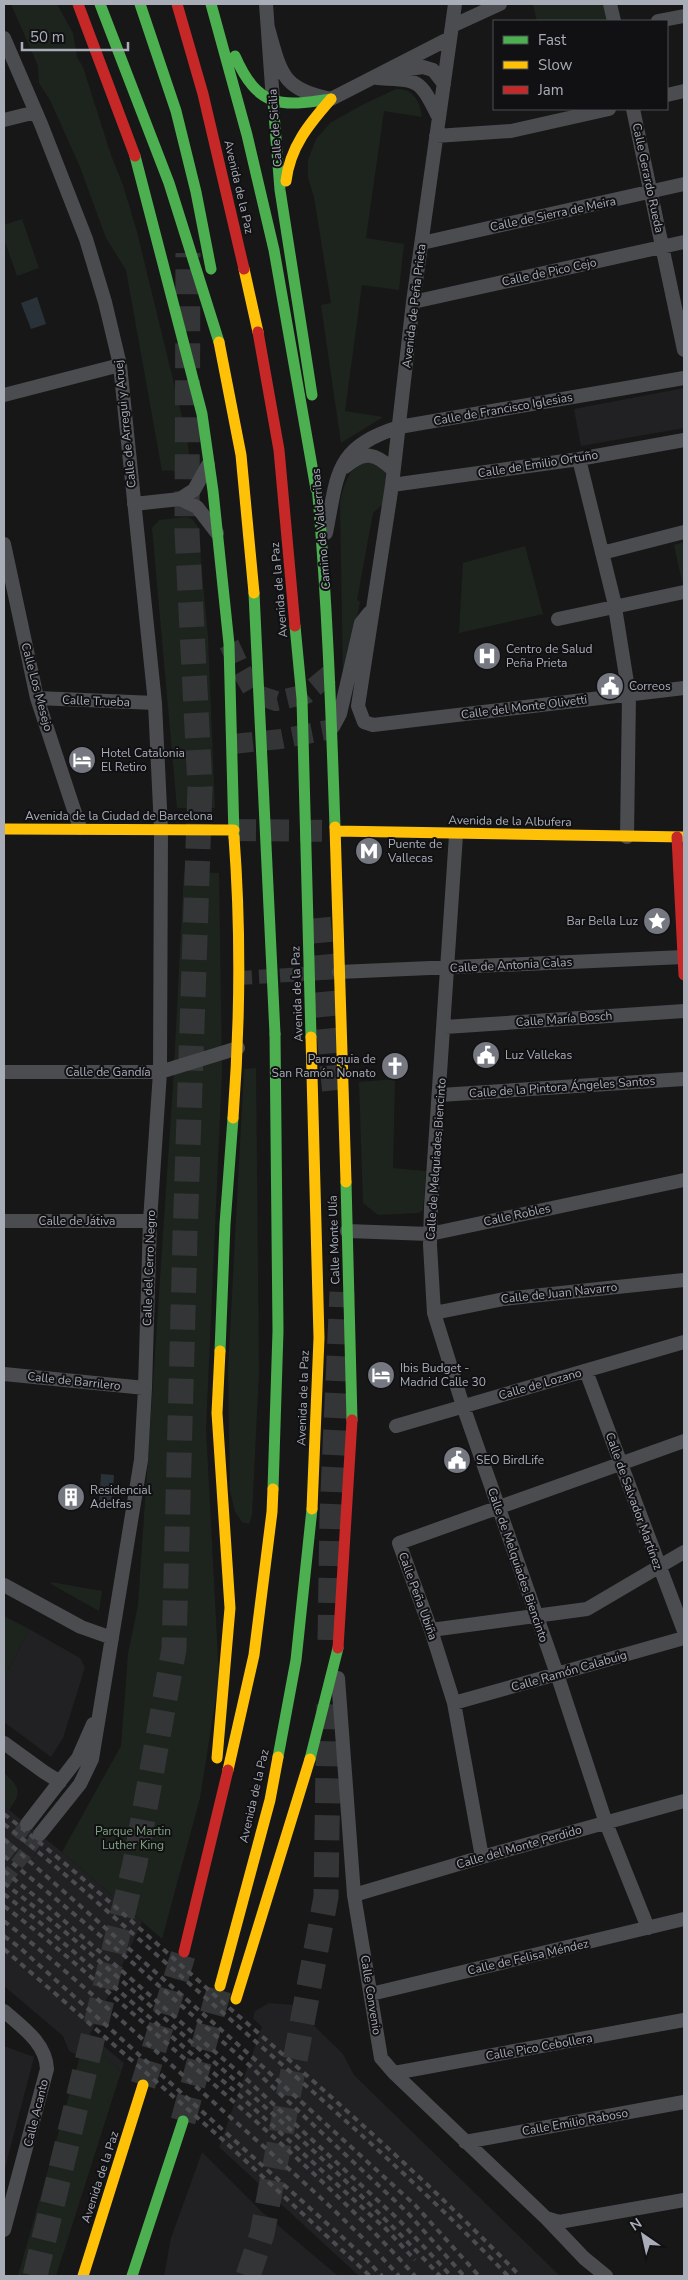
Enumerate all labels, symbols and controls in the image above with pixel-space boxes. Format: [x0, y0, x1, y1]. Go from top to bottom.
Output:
scale bar [22, 20, 129, 52]
legend [493, 20, 668, 110]
text: 50 m [30, 27, 65, 47]
text: Fast [538, 30, 567, 50]
text: Slow [538, 55, 573, 75]
text: Jam [537, 80, 564, 100]
street label: Calle de Sicilia [264, 88, 286, 168]
street label: Calle Gerardo Rueda [629, 122, 667, 234]
street label: Avenida de la Paz [220, 139, 258, 236]
street label: Calle de Sierra de Meira [489, 193, 617, 235]
street label: Avenida de Peña Prieta [398, 243, 430, 369]
street label: Calle de Pico Cejo [500, 254, 598, 290]
street label: Calle de Arregui y Aruej [110, 359, 140, 489]
street label: Calle de Francisco Iglesias [432, 389, 574, 429]
street label: Calle de Emilio Ortuño [477, 447, 600, 481]
street label: Camino de Valderribas [308, 467, 334, 590]
street label: Avenida de la Paz [267, 541, 291, 638]
street label: Calle Los Mesejo [17, 641, 57, 733]
hospital icon: Centro de Salud Peña Prieta [472, 641, 502, 671]
place label: Centro de Salud Peña Prieta [506, 641, 593, 671]
public building icon: Correos [595, 671, 625, 701]
place label: Correos [629, 678, 671, 694]
street label: Calle del Monte Olivetti [460, 691, 588, 723]
street label: Calle Trueba [62, 692, 130, 710]
hotel icon: Hotel Catalonia El Retiro [67, 745, 97, 775]
place label: Hotel Catalonia El Retiro [101, 745, 185, 775]
street label: Avenida de la Ciudad de Barcelona [25, 808, 213, 824]
street label: Avenida de la Albufera [448, 812, 572, 830]
metro station icon: Puente de Vallecas [354, 836, 384, 866]
place label: Puente de Vallecas [387, 836, 442, 866]
place icon: Bar Bella Luz [642, 906, 672, 936]
place label: Bar Bella Luz [566, 913, 638, 929]
street label: Avenida de la Paz [287, 945, 307, 1042]
street label: Calle de Antonia Calas [449, 954, 573, 976]
street label: Calle María Bosch [515, 1008, 613, 1030]
public building icon: Luz Vallekas [471, 1040, 501, 1070]
place label: Luz Vallekas [505, 1047, 572, 1063]
place label: Parroquia de San Ramón Nonato [272, 1051, 376, 1081]
church icon: Parroquia de San Ramón Nonato [380, 1051, 410, 1081]
street label: Calle de Gandía [65, 1064, 151, 1080]
street label: Calle de la Pintora Ángeles Santos [468, 1072, 656, 1101]
street label: Calle de Melquiades Biencinto [422, 1077, 450, 1241]
street label: Calle Monte Ulía [324, 1195, 344, 1285]
street label: Calle Robles [482, 1200, 552, 1230]
street label: Calle del Cerro Negro [139, 1209, 159, 1326]
street label: Calle de Játiva [39, 1213, 115, 1229]
street label: Calle de Juan Navarro [500, 1279, 618, 1307]
street label: Avenida de la Paz [293, 1349, 313, 1446]
hotel icon: Ibis Budget - Madrid Calle 30 [366, 1360, 396, 1390]
place label: Ibis Budget - Madrid Calle 30 [400, 1360, 486, 1390]
street label: Calle de Lozano [497, 1364, 584, 1403]
street label: Calle de Barrilero [26, 1368, 122, 1394]
street label: Calle de Salvador Martínez [602, 1430, 666, 1572]
public building icon: SEO BirdLife [442, 1445, 472, 1475]
place label: SEO BirdLife [476, 1452, 544, 1468]
building icon: Residencial Adelfas [56, 1482, 86, 1512]
place label: Residencial Adelfas [90, 1482, 152, 1512]
street label: Calle de Melquiades Biencinto [484, 1486, 552, 1645]
street label: Calle Peña Ubiña [395, 1550, 441, 1642]
street label: Calle Ramón Calabuig [509, 1647, 629, 1695]
street label: Avenida de la Paz [235, 1747, 273, 1844]
street label: Calle del Monte Perdido [455, 1821, 584, 1873]
park label: Parque Martin Luther King [95, 1823, 171, 1853]
street label: Calle de Felisa Méndez [466, 1935, 591, 1979]
street label: Calle Convenio [357, 1954, 385, 2036]
street label: Calle Pico Cebollera [484, 2030, 594, 2064]
street label: Calle Acanto [20, 2077, 52, 2148]
street label: Calle Emilio Raboso [521, 2105, 630, 2139]
street label: Avenida de la Paz [78, 2129, 123, 2225]
north arrow [618, 2210, 668, 2260]
text: N [626, 2214, 646, 2235]

